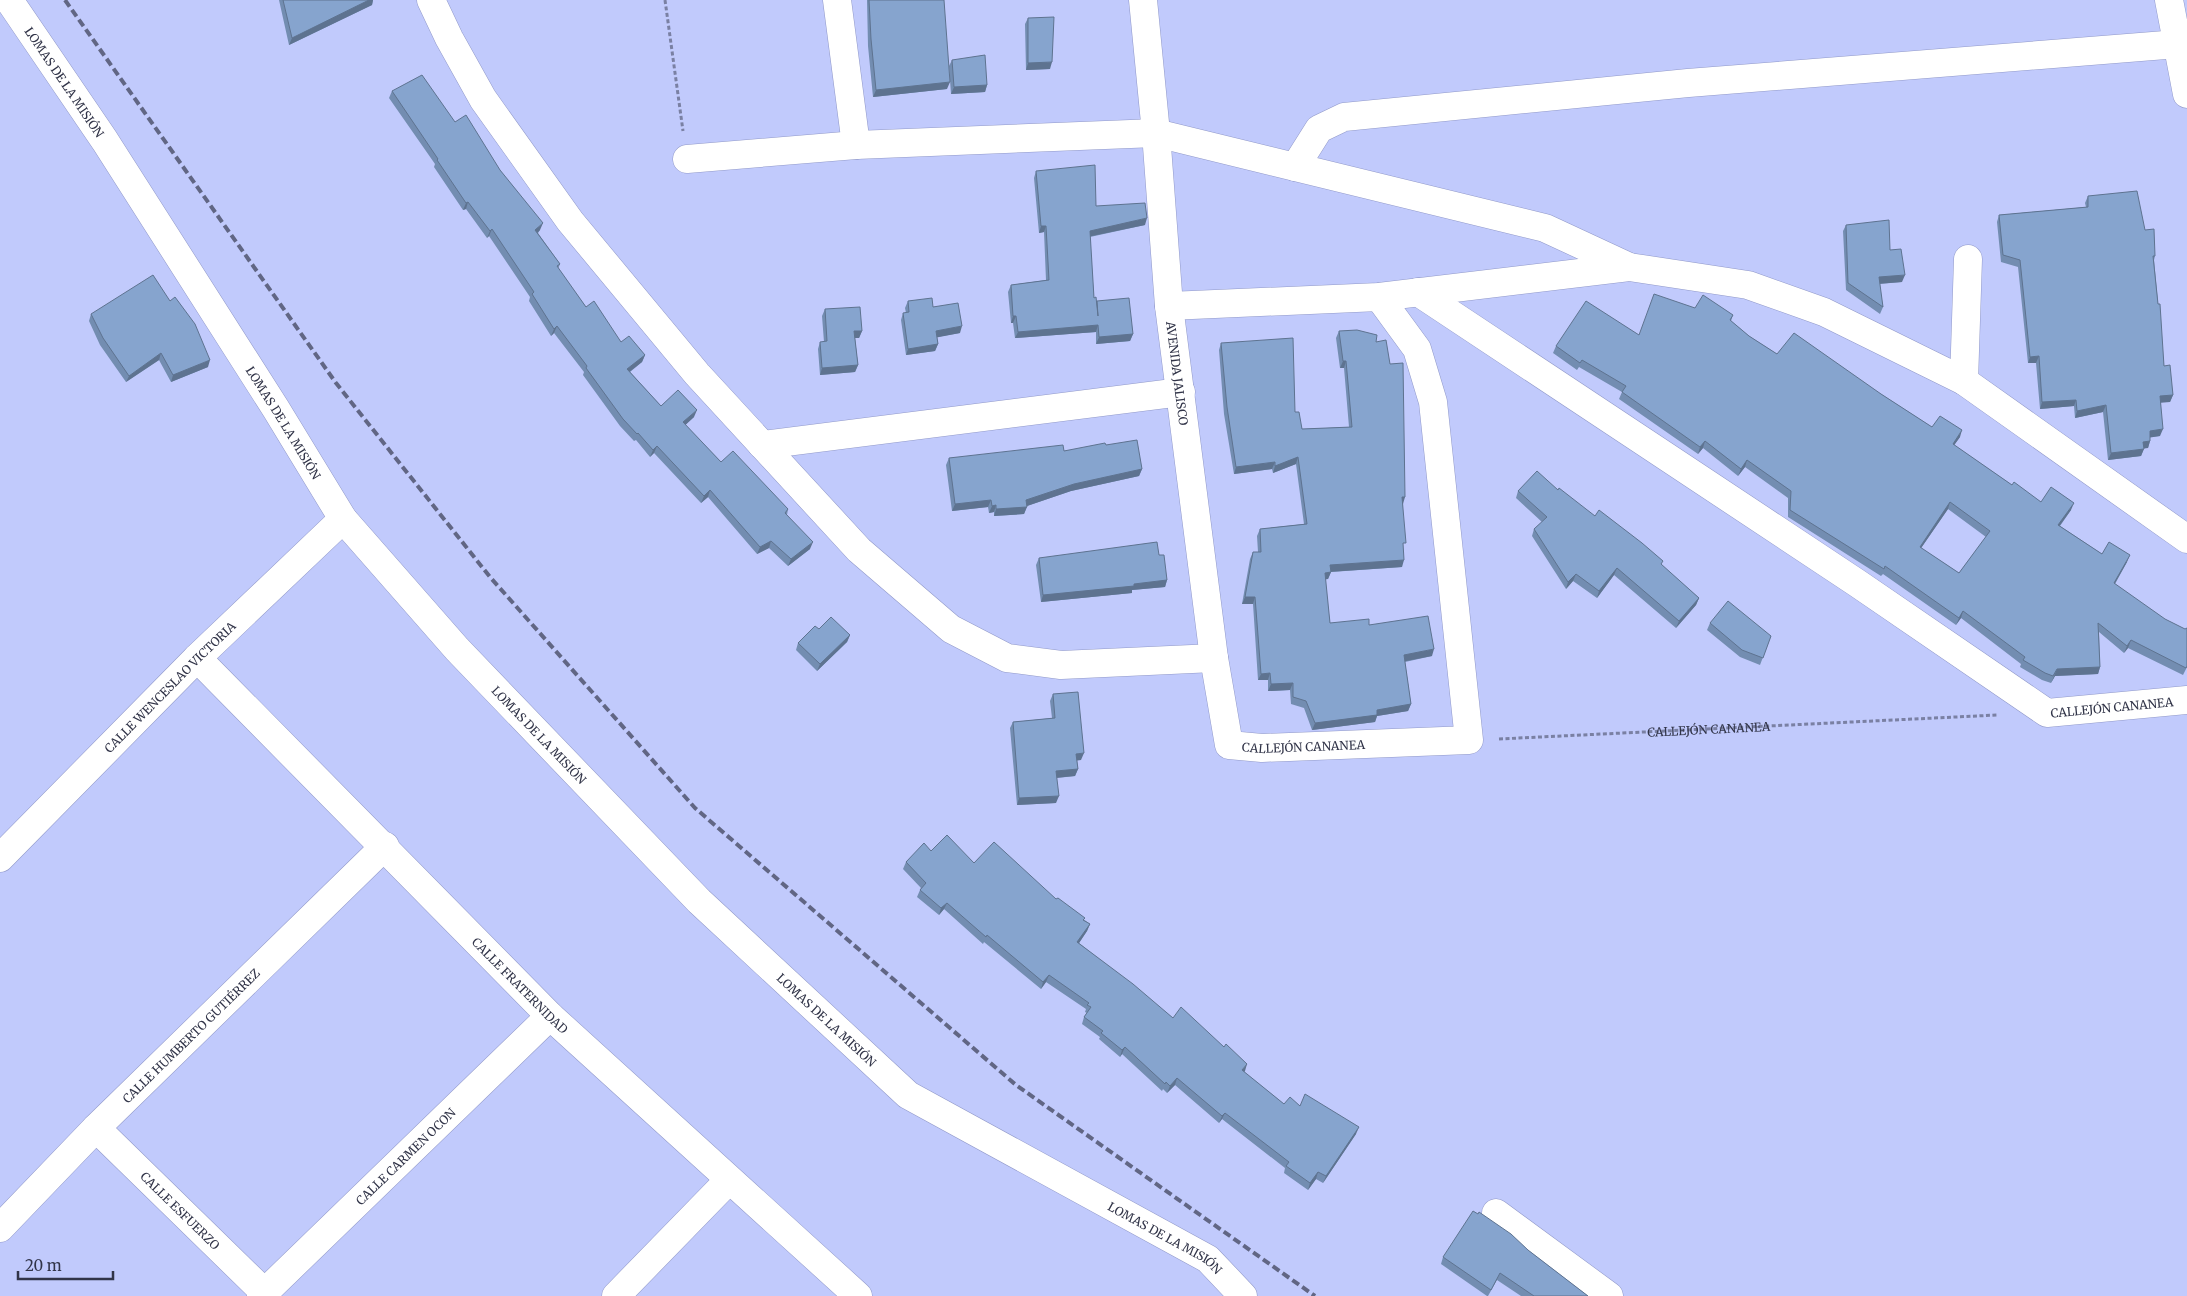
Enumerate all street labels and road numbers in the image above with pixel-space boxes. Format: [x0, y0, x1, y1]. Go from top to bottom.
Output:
street label: LOMAS DE LA MISIÓN [22, 24, 108, 140]
street label: AVENIDA JALISCO [1163, 319, 1192, 427]
street label: LOMAS DE LA MISIÓN [243, 363, 325, 482]
street label: CALLE WENCESLAO VICTORIA [101, 618, 239, 755]
street label: LOMAS DE LA MISIÓN [489, 683, 590, 787]
street label: CALLEJÓN CANANEA [2050, 694, 2174, 720]
street label: CALLEJÓN CANANEA [1647, 718, 1771, 739]
street label: CALLEJÓN CANANEA [1241, 736, 1366, 756]
street label: CALLE FRATERNIDAD [469, 934, 571, 1036]
street label: CALLE HUMBERTO GUTIÉRREZ [119, 965, 263, 1106]
street label: LOMAS DE LA MISIÓN [774, 970, 880, 1070]
street label: CALLE CARMEN OCON [352, 1104, 459, 1208]
street label: CALLE ESFUERZO [138, 1168, 223, 1253]
street label: LOMAS DE LA MISIÓN [1106, 1198, 1226, 1277]

